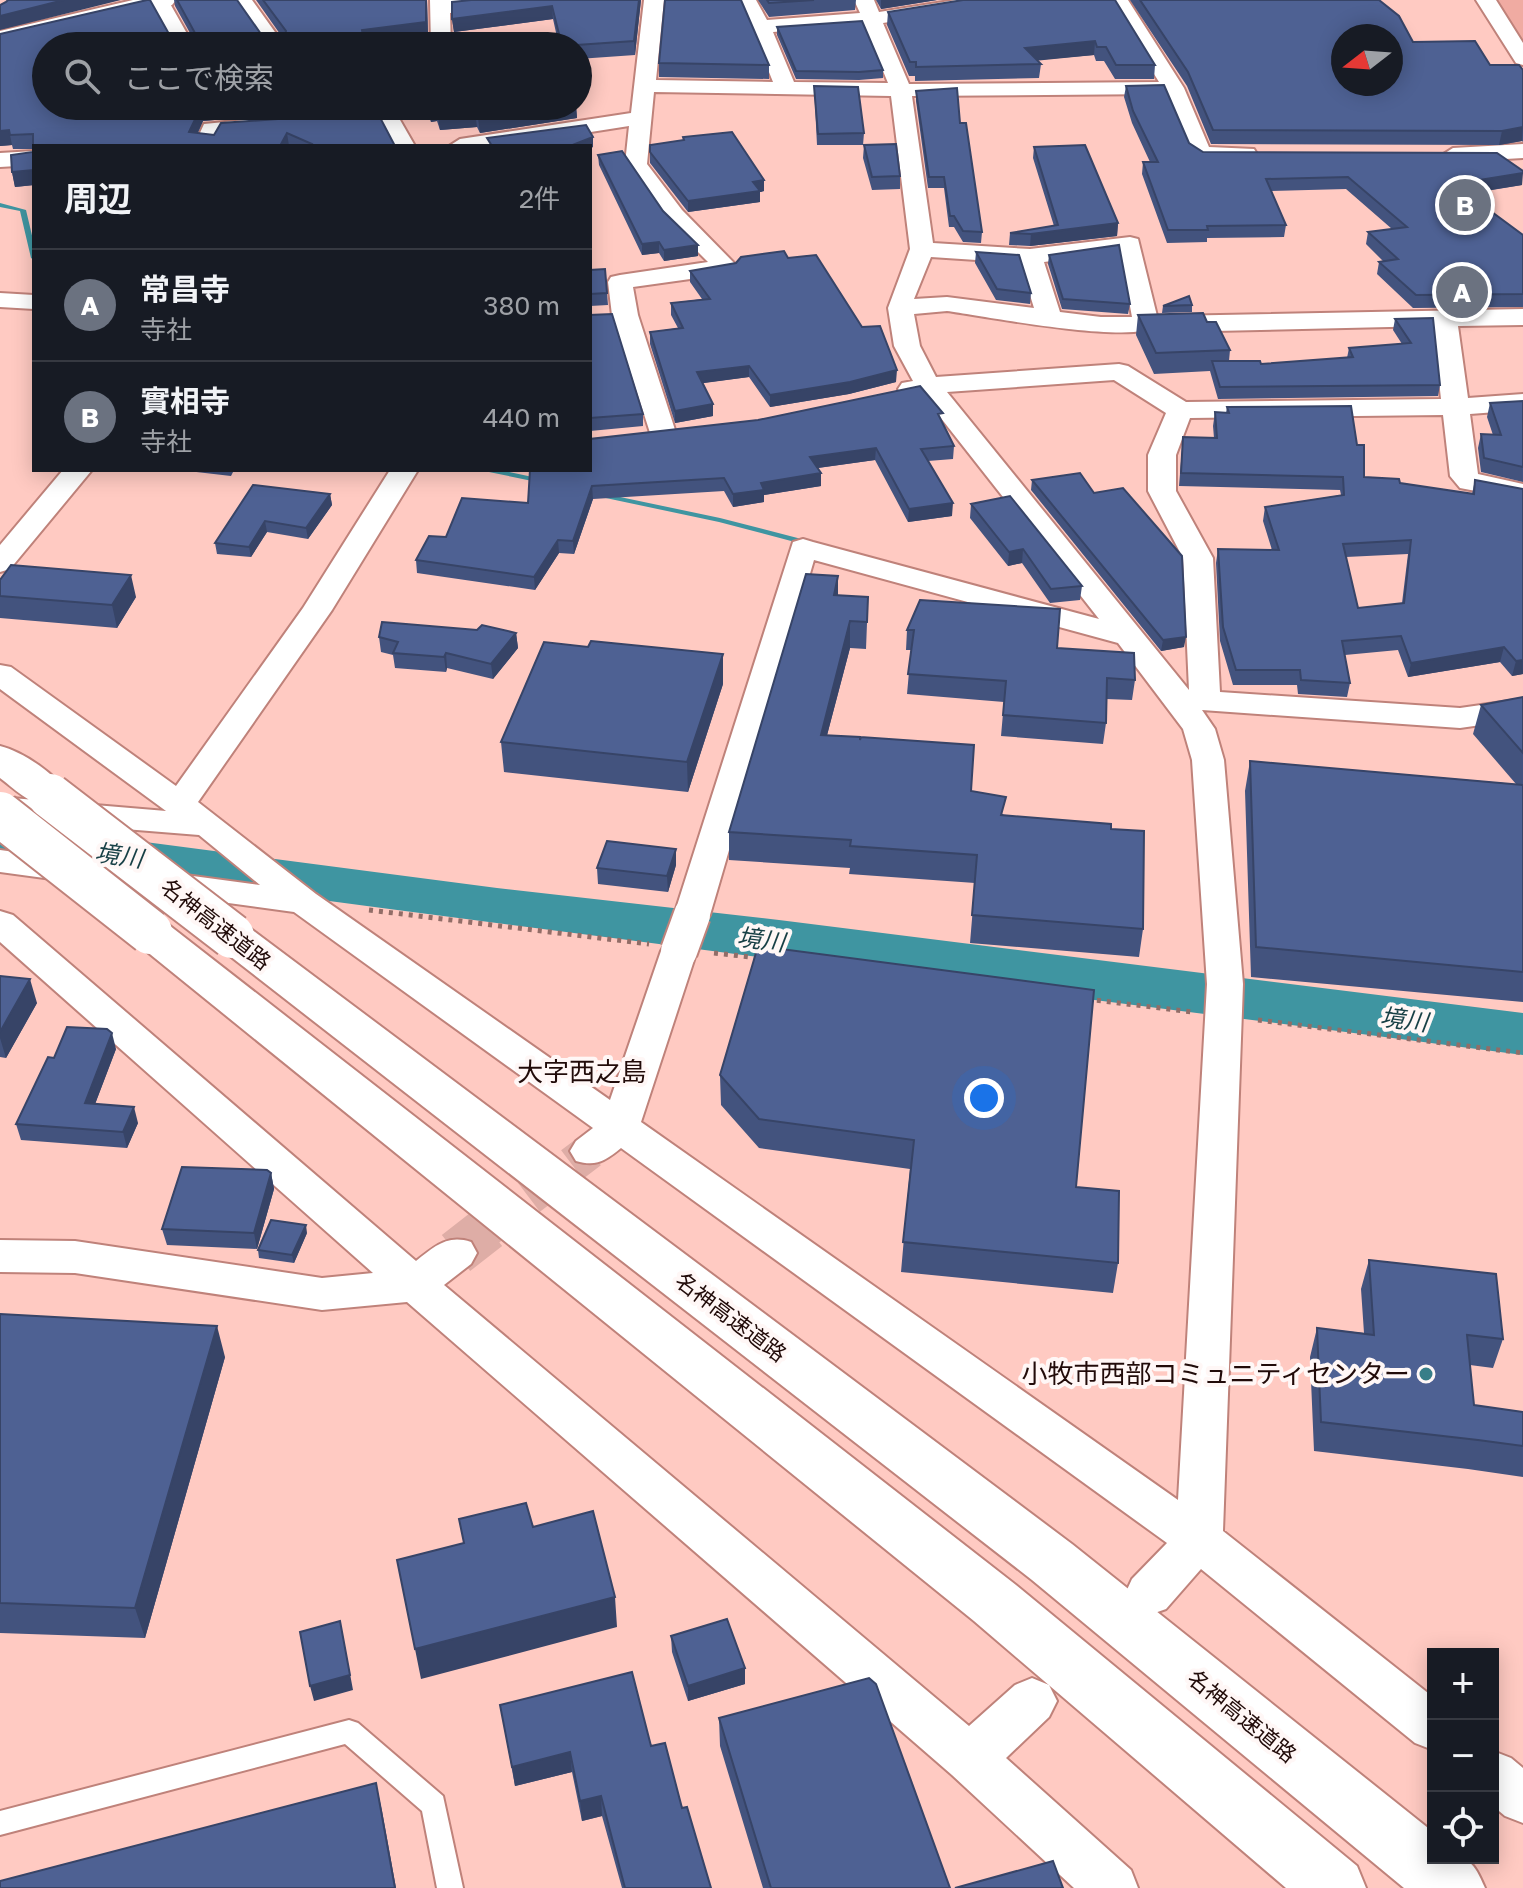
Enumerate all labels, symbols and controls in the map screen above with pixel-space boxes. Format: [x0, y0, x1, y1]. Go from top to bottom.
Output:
north arrow [1331, 24, 1403, 96]
search box [32, 32, 592, 120]
icon: search [60, 54, 104, 98]
text: ここで検索 [124, 60, 274, 96]
pin: B [1439, 175, 1491, 235]
text: 周辺 [64, 178, 132, 218]
text: 2件 [519, 183, 560, 214]
pin: A [1436, 262, 1488, 322]
text: 常昌寺 [140, 271, 230, 307]
text: A [81, 290, 99, 321]
text: 380 m [483, 290, 560, 321]
text: 寺社 [140, 314, 192, 345]
text: 實相寺 [140, 383, 230, 419]
text: B [81, 402, 99, 433]
text: 440 m [483, 402, 560, 433]
text: 寺社 [140, 426, 192, 457]
water label: 境川 [93, 837, 148, 873]
street label: 名神高速道路 [156, 872, 277, 975]
water label: 境川 [736, 921, 790, 956]
water label: 境川 [1379, 1001, 1433, 1036]
district label: 大字西之島 [517, 1056, 647, 1087]
your location [964, 1078, 1004, 1118]
street label: 名神高速道路 [670, 1266, 792, 1367]
place label: 小牧市西部コミュニティセンター [1022, 1358, 1410, 1389]
marker: 小牧市西部コミュニティセンター [1417, 1365, 1435, 1383]
map controls [1427, 1648, 1499, 1864]
button: + [1427, 1648, 1499, 1720]
street label: 名神高速道路 [1183, 1664, 1302, 1768]
button: − [1427, 1720, 1499, 1792]
button: locate [1427, 1792, 1499, 1864]

